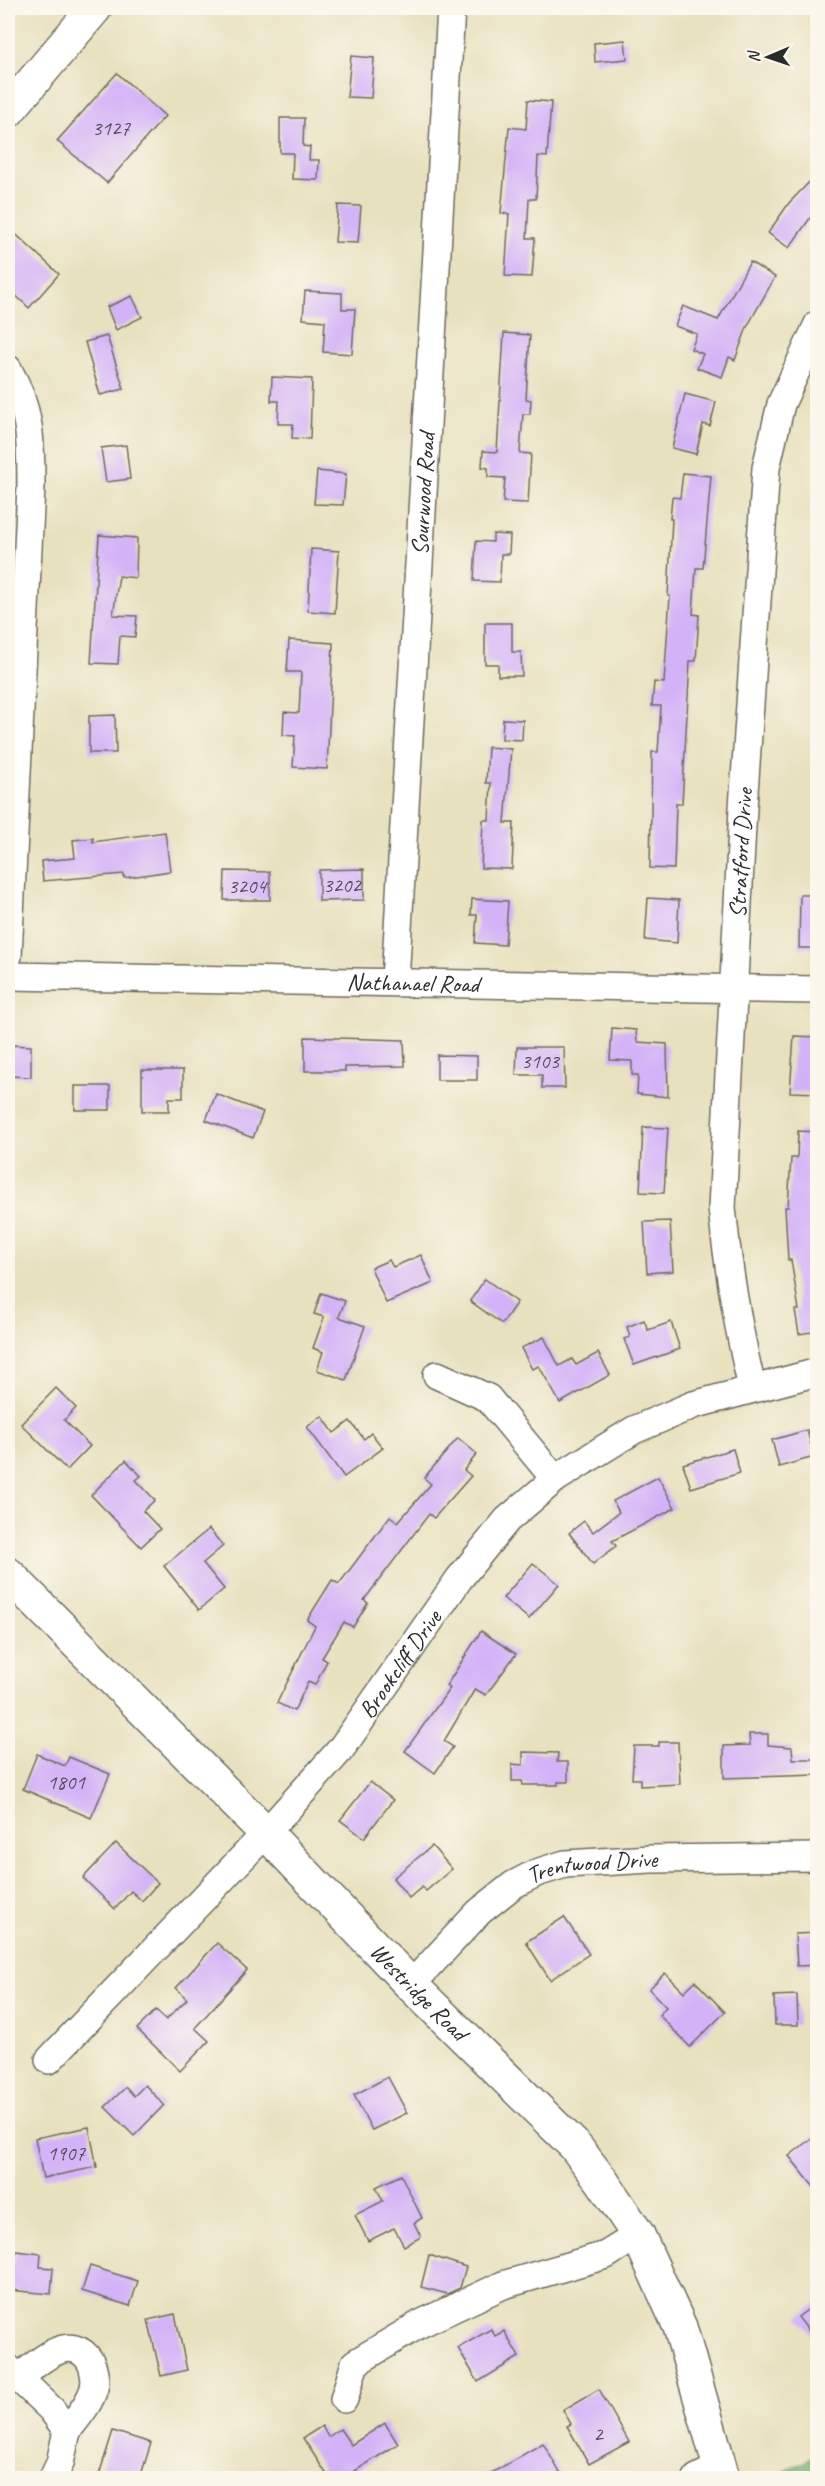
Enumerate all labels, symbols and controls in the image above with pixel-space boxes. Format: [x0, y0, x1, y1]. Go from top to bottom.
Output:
north arrow [738, 27, 798, 87]
text: N [744, 49, 764, 63]
house number: 3127 [92, 115, 131, 141]
street label: Sourwood Road [405, 428, 442, 556]
street label: Stratford Drive [722, 785, 759, 919]
house number: 3202 [323, 872, 362, 898]
house number: 3204 [228, 873, 268, 899]
street label: Nathanael Road [347, 967, 483, 999]
house number: 3103 [521, 1048, 560, 1074]
street label: Brookcliff Drive [352, 1602, 449, 1724]
house number: 1801 [47, 1769, 86, 1795]
street label: Trentwood Drive [521, 1844, 660, 1891]
street label: Westridge Road [364, 1936, 477, 2050]
house number: 1907 [47, 2140, 86, 2166]
house number: 2 [593, 2421, 604, 2447]

